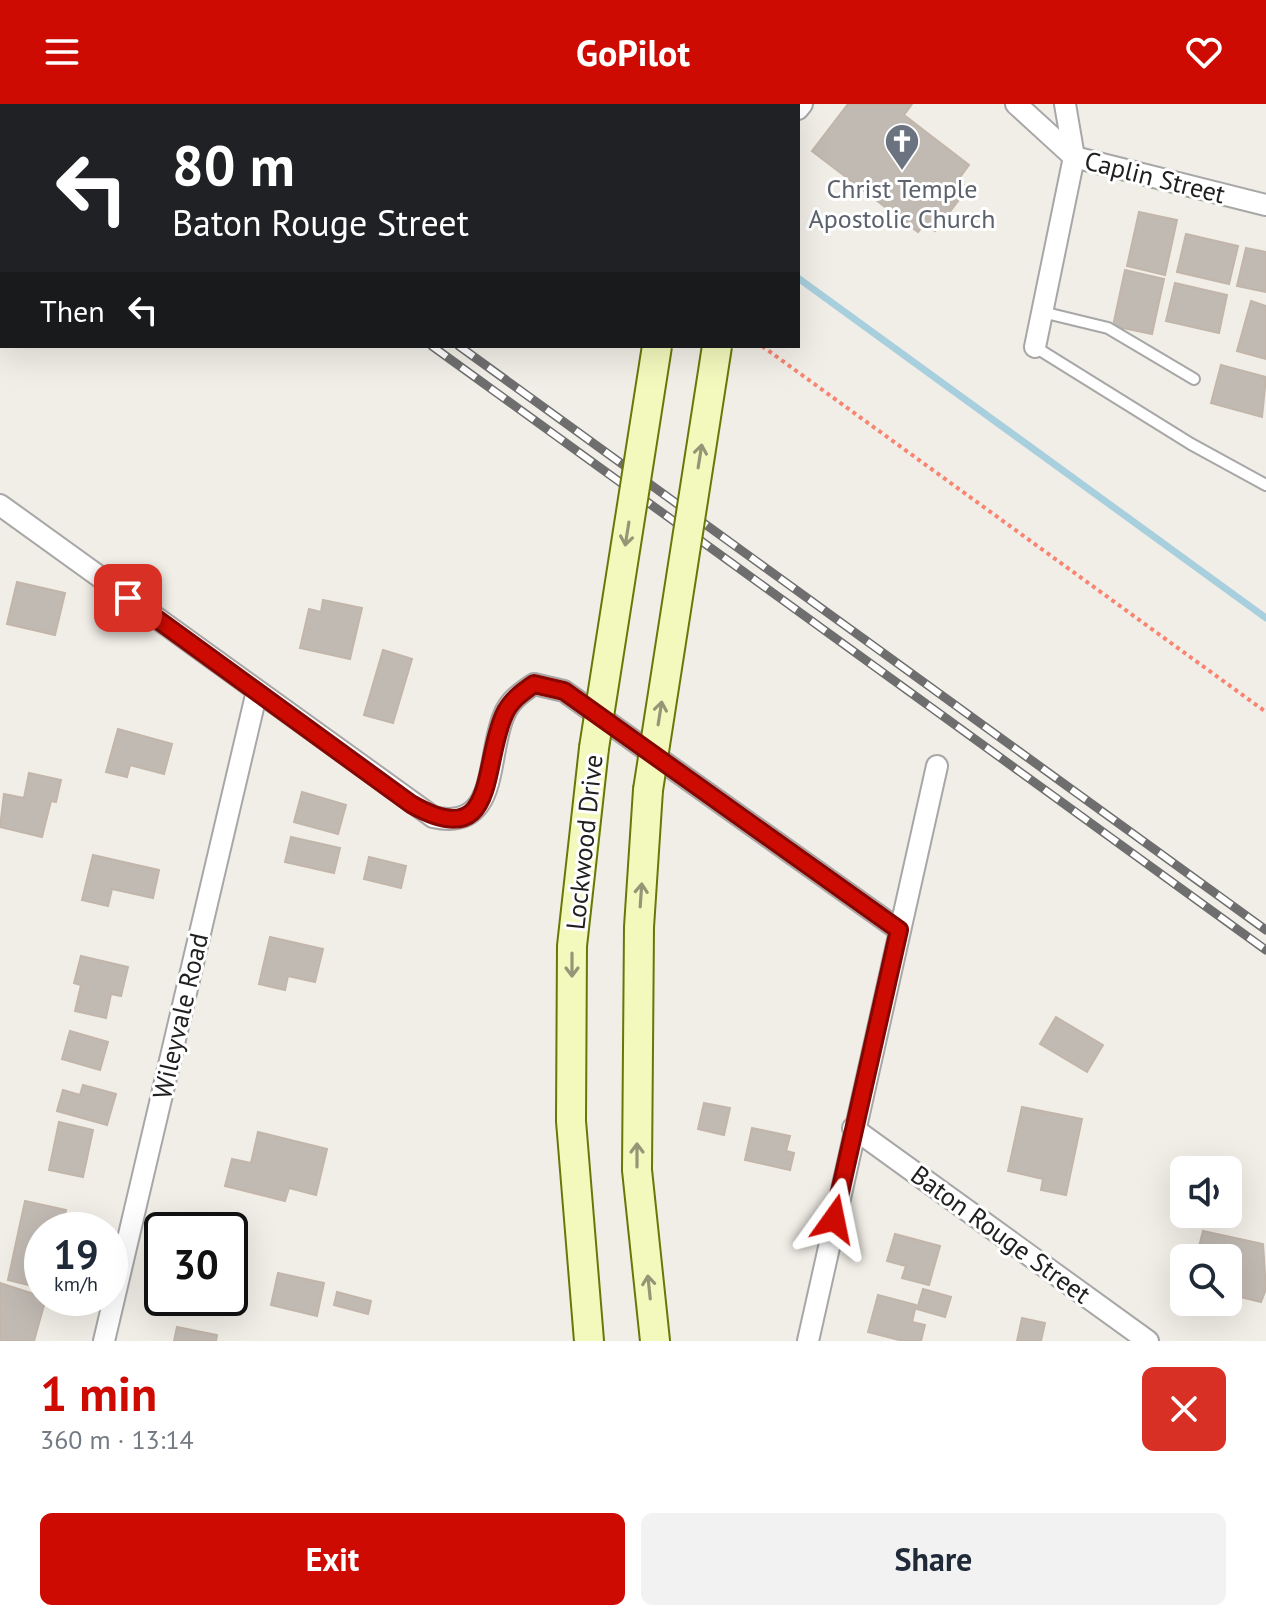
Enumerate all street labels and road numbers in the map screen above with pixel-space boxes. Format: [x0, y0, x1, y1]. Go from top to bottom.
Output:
street label: Caplin Street [1081, 144, 1229, 210]
street label: Lockwood Drive [558, 753, 610, 931]
street label: Wileyvale Road [145, 930, 215, 1102]
street label: Baton Rouge Street [905, 1158, 1098, 1310]

